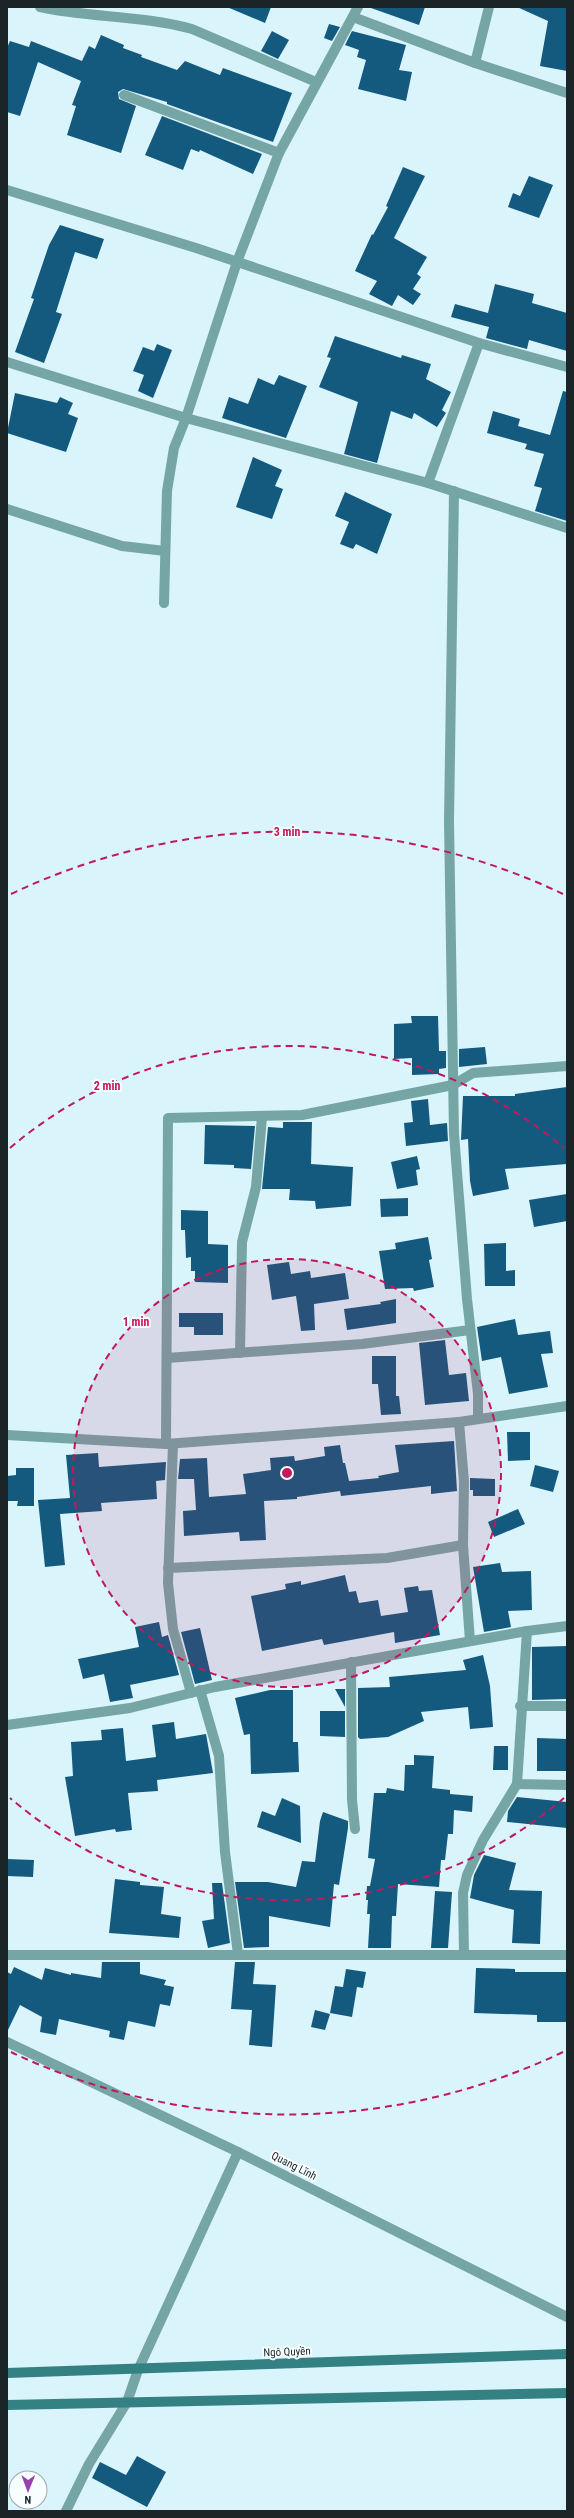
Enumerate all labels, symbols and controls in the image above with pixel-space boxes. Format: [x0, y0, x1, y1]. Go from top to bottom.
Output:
text: 3 min [274, 825, 300, 839]
text: 2 min [94, 1079, 120, 1093]
text: 1 min [123, 1315, 149, 1329]
centre of rings [280, 1466, 294, 1480]
street label: Quang Lĩnh [269, 2149, 319, 2183]
street label: Ngô Quyền [263, 2345, 311, 2359]
north arrow [8, 2470, 48, 2510]
text: N [24, 2493, 31, 2506]

